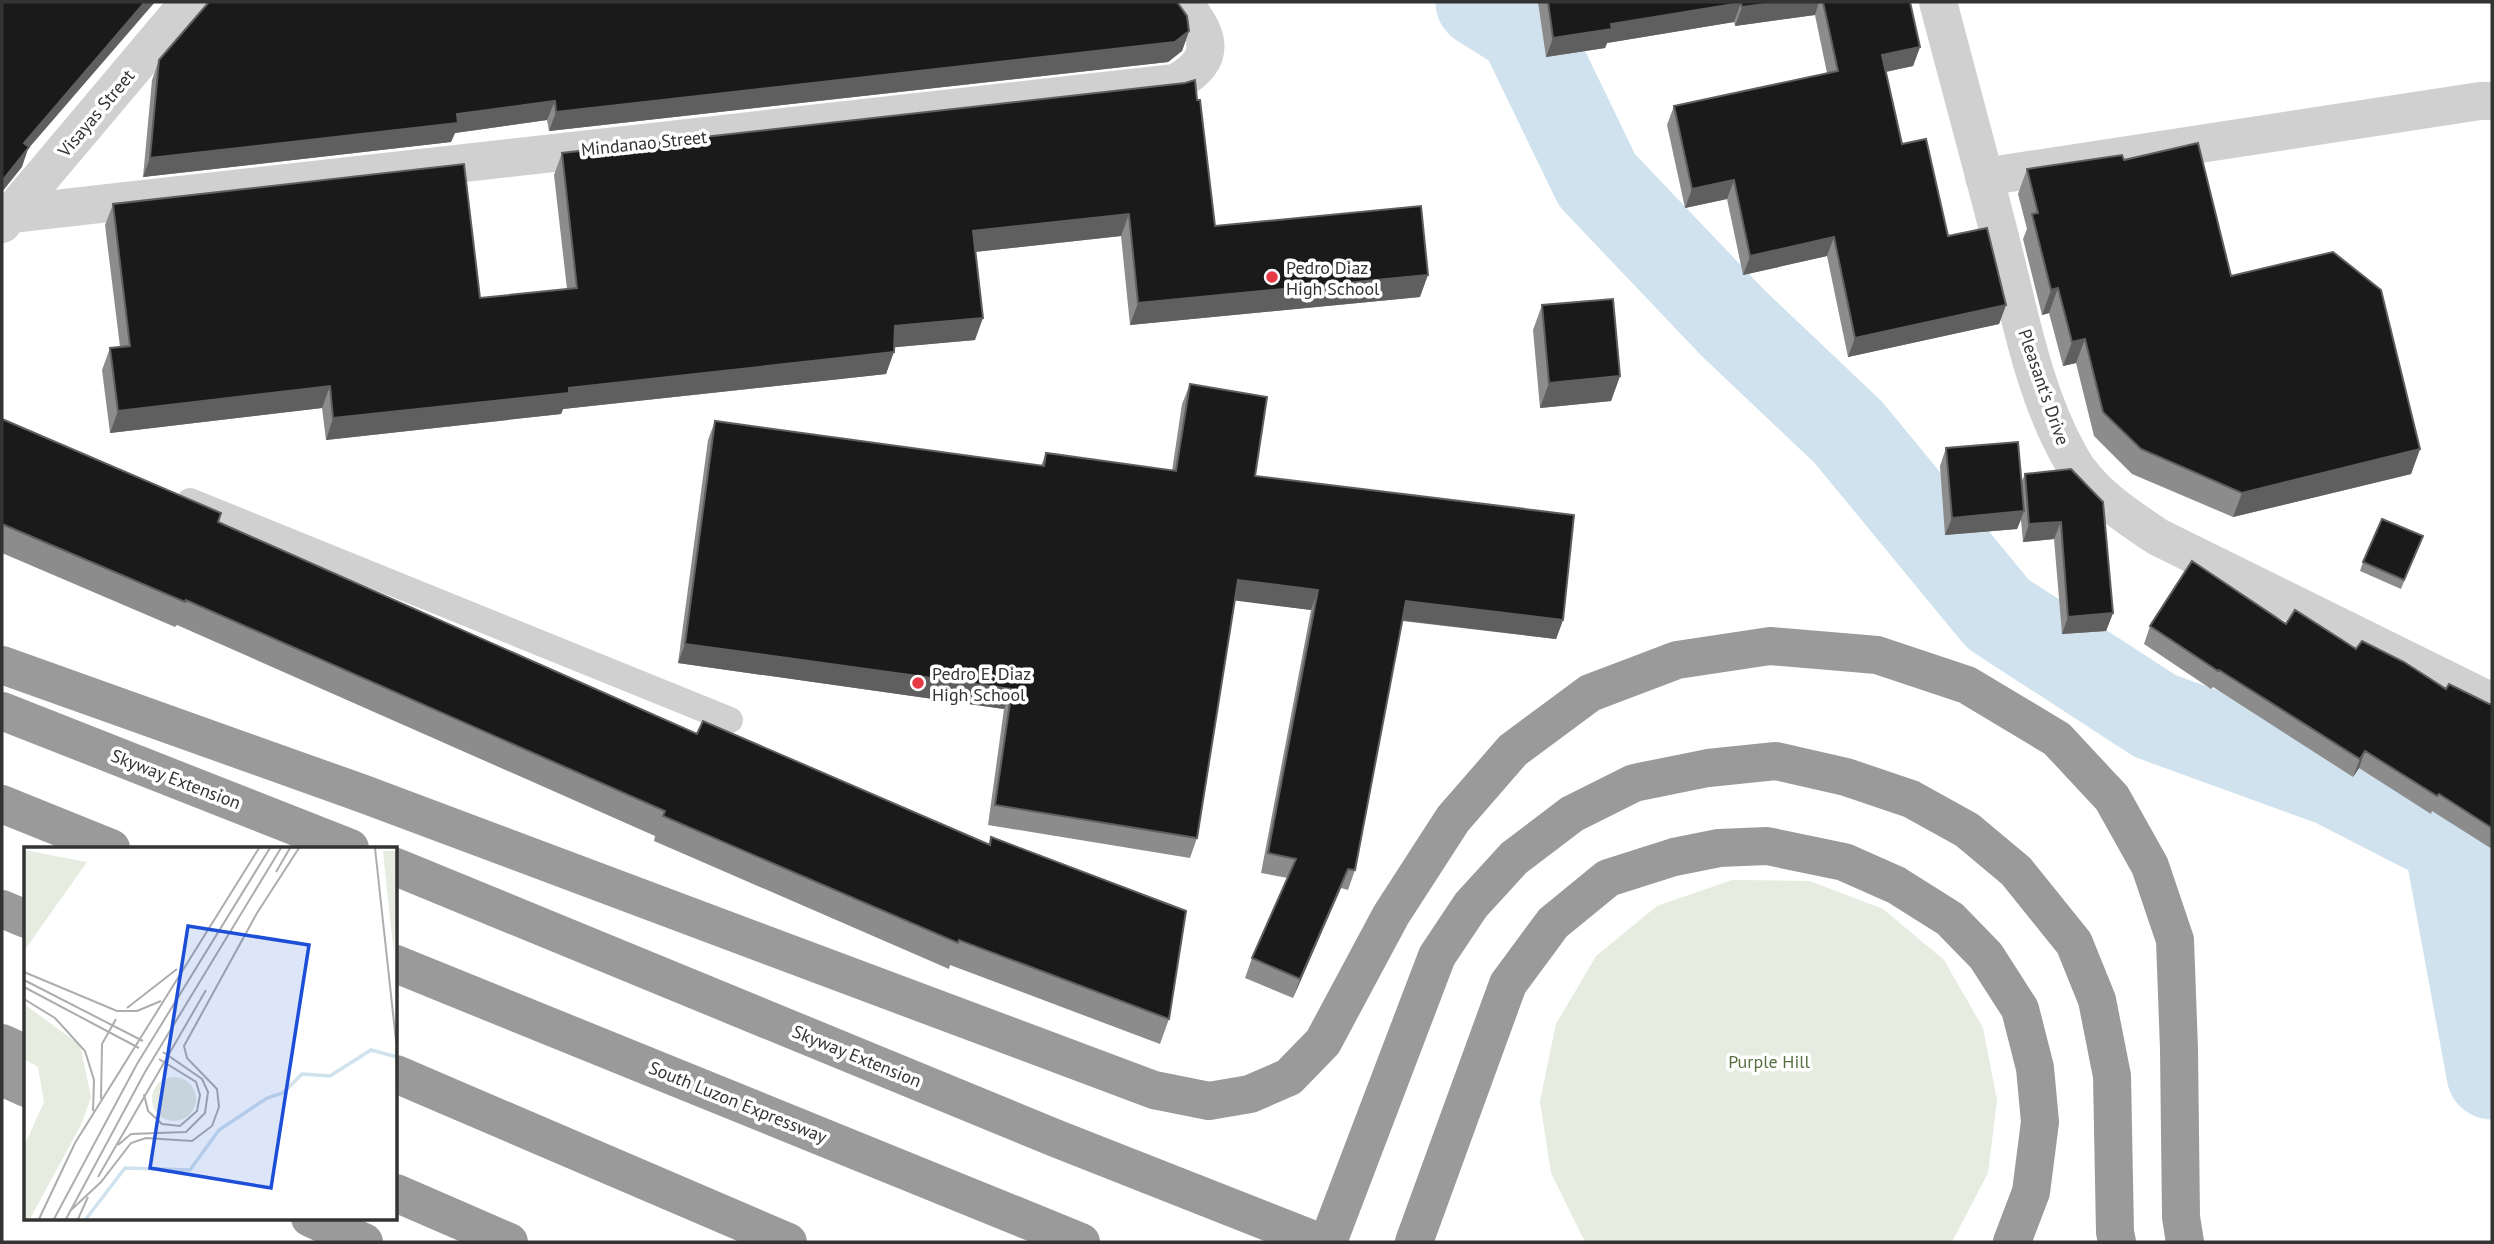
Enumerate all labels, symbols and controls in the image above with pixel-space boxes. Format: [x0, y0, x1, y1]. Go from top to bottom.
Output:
street label: Visayas Street [52, 65, 139, 162]
street label: Mindanao Street [580, 125, 708, 161]
place label: Pedro Diaz High School [1286, 256, 1380, 300]
marker: Pedro Diaz High School [1264, 269, 1280, 285]
street label: Pleasant's Drive [2013, 326, 2075, 448]
place label: Pedro E. Diaz High School [932, 662, 1031, 706]
marker: Pedro E. Diaz High School [910, 675, 926, 691]
street label: Skyway Extension [108, 744, 244, 814]
inset map [24, 847, 397, 1220]
street label: Skyway Extension [789, 1020, 925, 1092]
park label: Purple Hill [1728, 1050, 1811, 1073]
street label: South Luzon Expressway [646, 1056, 831, 1148]

